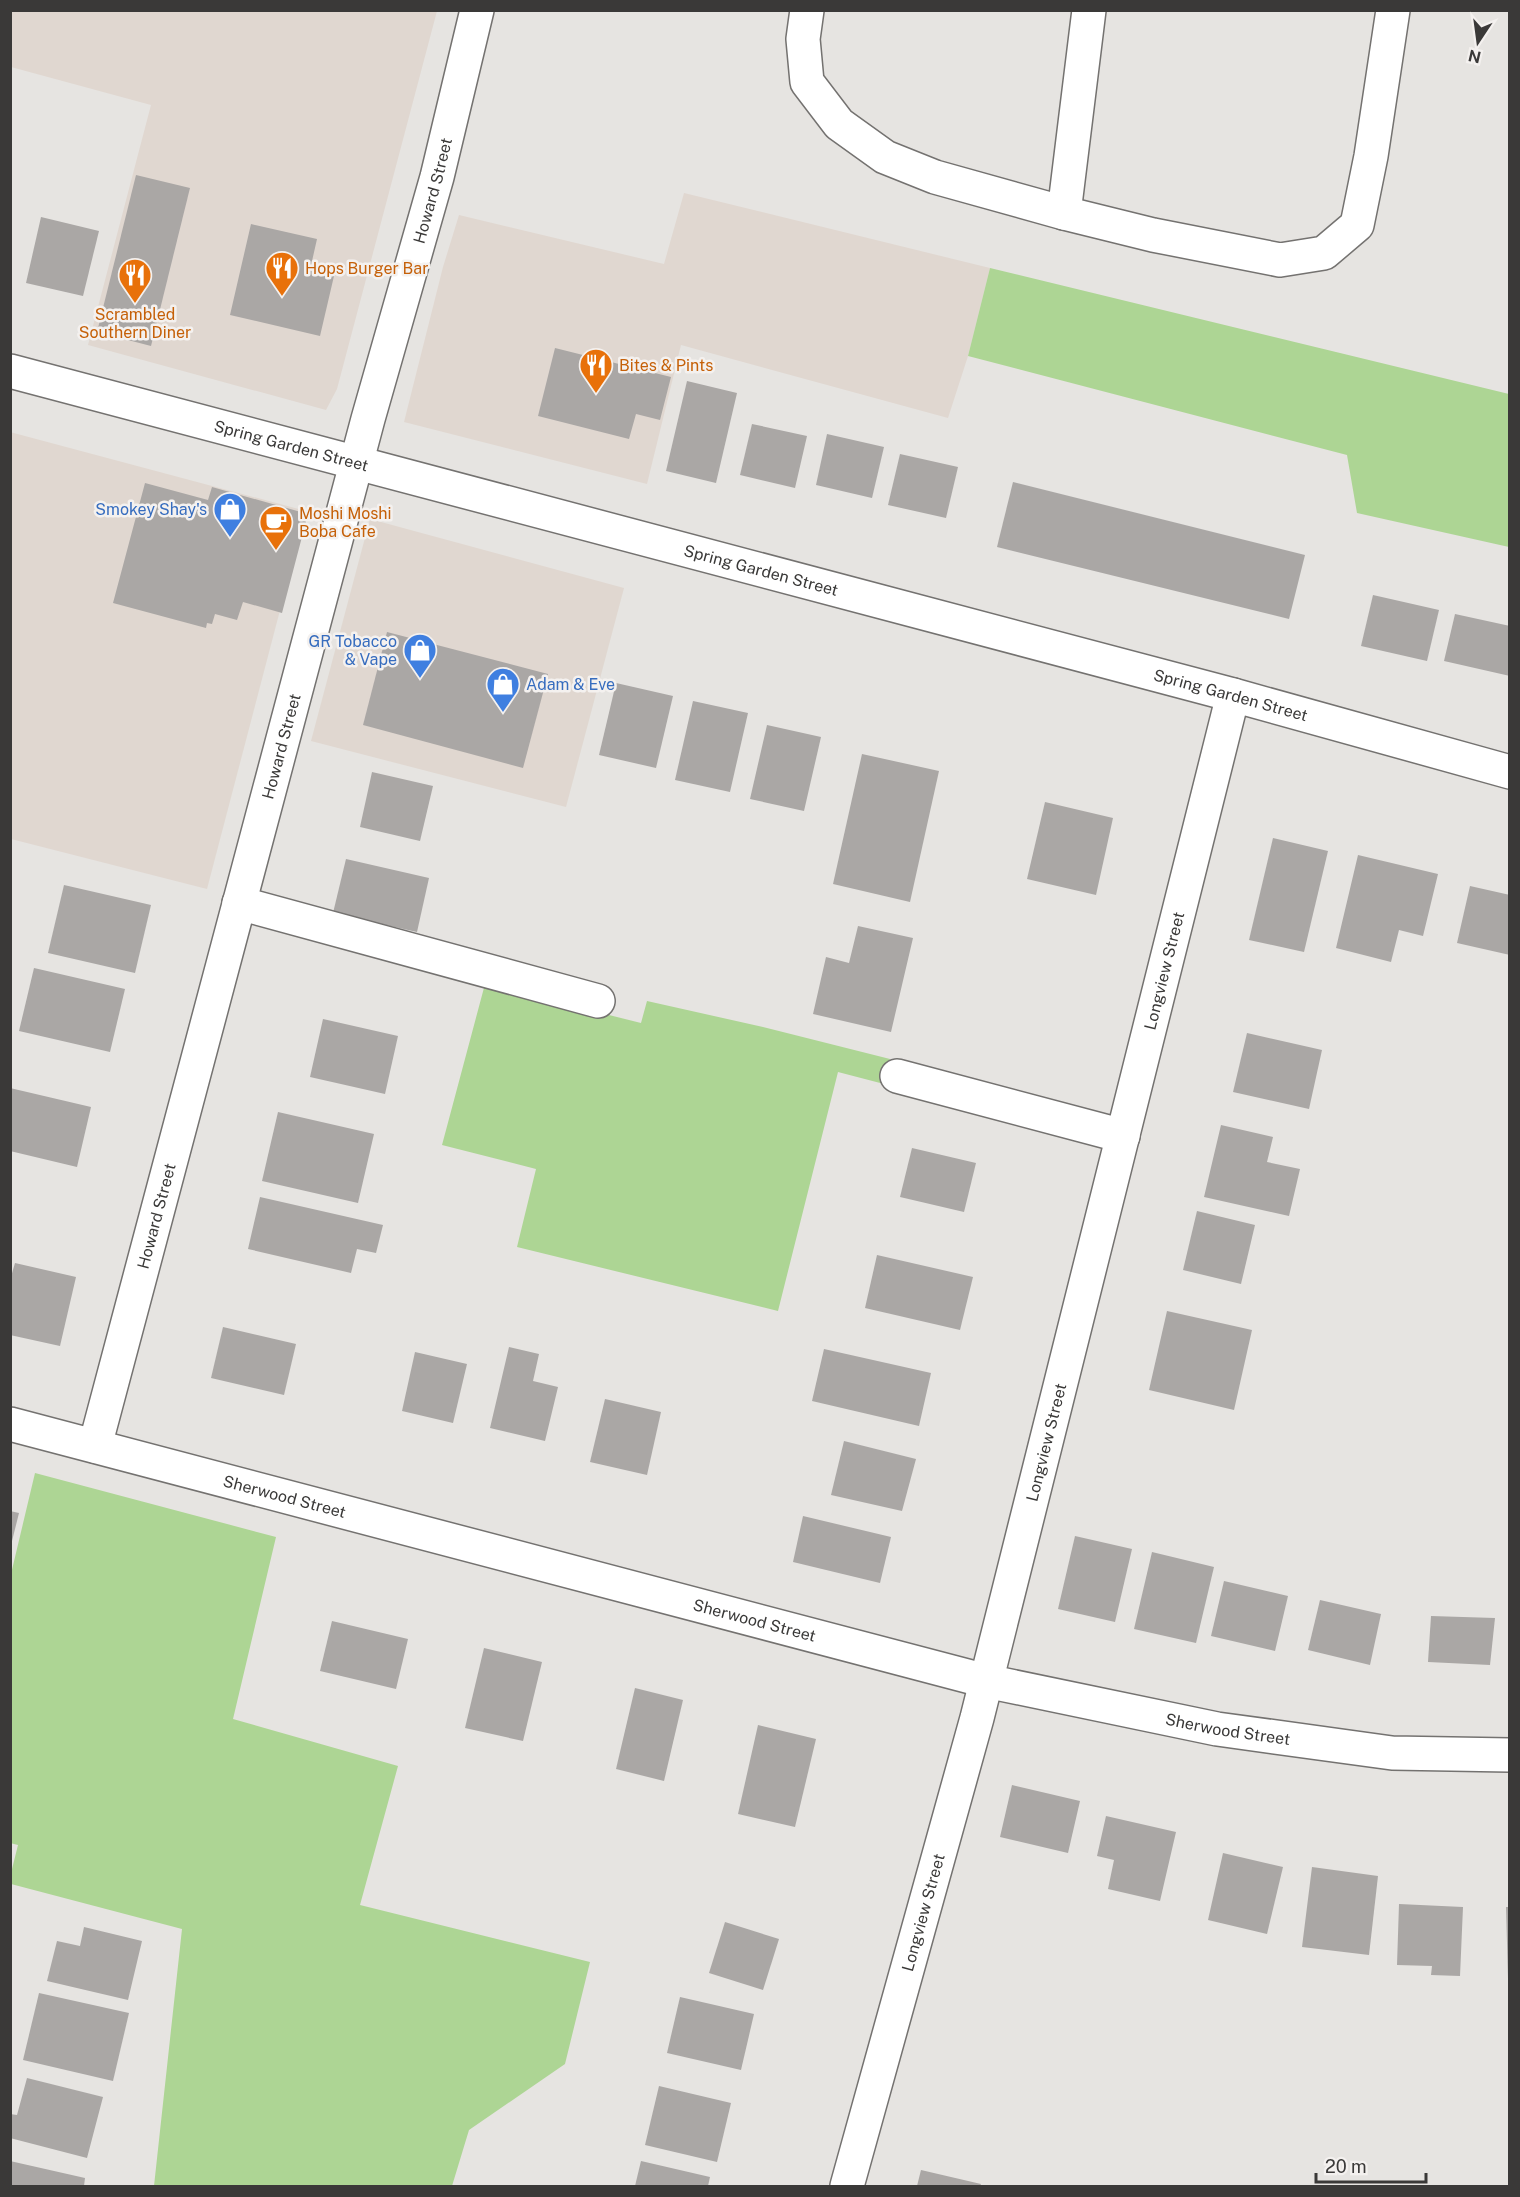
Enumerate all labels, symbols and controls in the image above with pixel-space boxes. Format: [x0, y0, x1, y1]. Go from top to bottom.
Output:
north arrow [1448, 12, 1508, 72]
text: N [1467, 45, 1483, 67]
street label: Howard Street [409, 136, 456, 246]
restaurant icon: Hops Burger Bar [264, 250, 300, 297]
restaurant icon: Scrambled Southern Diner [117, 257, 153, 304]
place label: Hops Burger Bar [305, 259, 428, 278]
place label: Scrambled Southern Diner [79, 305, 191, 342]
restaurant icon: Bites & Pints [578, 347, 614, 394]
place label: Bites & Pints [619, 356, 713, 375]
street label: Spring Garden Street [212, 416, 371, 475]
shop icon: Smokey Shay's [212, 491, 248, 538]
place label: Smokey Shay's [95, 500, 207, 519]
cafe icon: Moshi Moshi Boba Cafe [258, 504, 294, 551]
place label: Moshi Moshi Boba Cafe [299, 504, 392, 541]
street label: Spring Garden Street [682, 540, 840, 600]
place label: GR Tobacco & Vape [309, 632, 397, 669]
shop icon: GR Tobacco & Vape [402, 632, 438, 679]
street label: Spring Garden Street [1152, 665, 1310, 725]
shop icon: Adam & Eve [485, 666, 521, 713]
place label: Adam & Eve [526, 675, 615, 694]
street label: Howard Street [258, 691, 304, 801]
street label: Longview Street [1140, 910, 1188, 1032]
street label: Howard Street [133, 1161, 179, 1271]
street label: Longview Street [1022, 1381, 1070, 1503]
street label: Sherwood Street [221, 1471, 348, 1522]
street label: Sherwood Street [691, 1595, 818, 1645]
street label: Sherwood Street [1164, 1709, 1292, 1748]
street label: Longview Street [898, 1851, 948, 1973]
scale bar [1316, 2146, 1426, 2184]
text: 20 m [1325, 2156, 1367, 2177]

